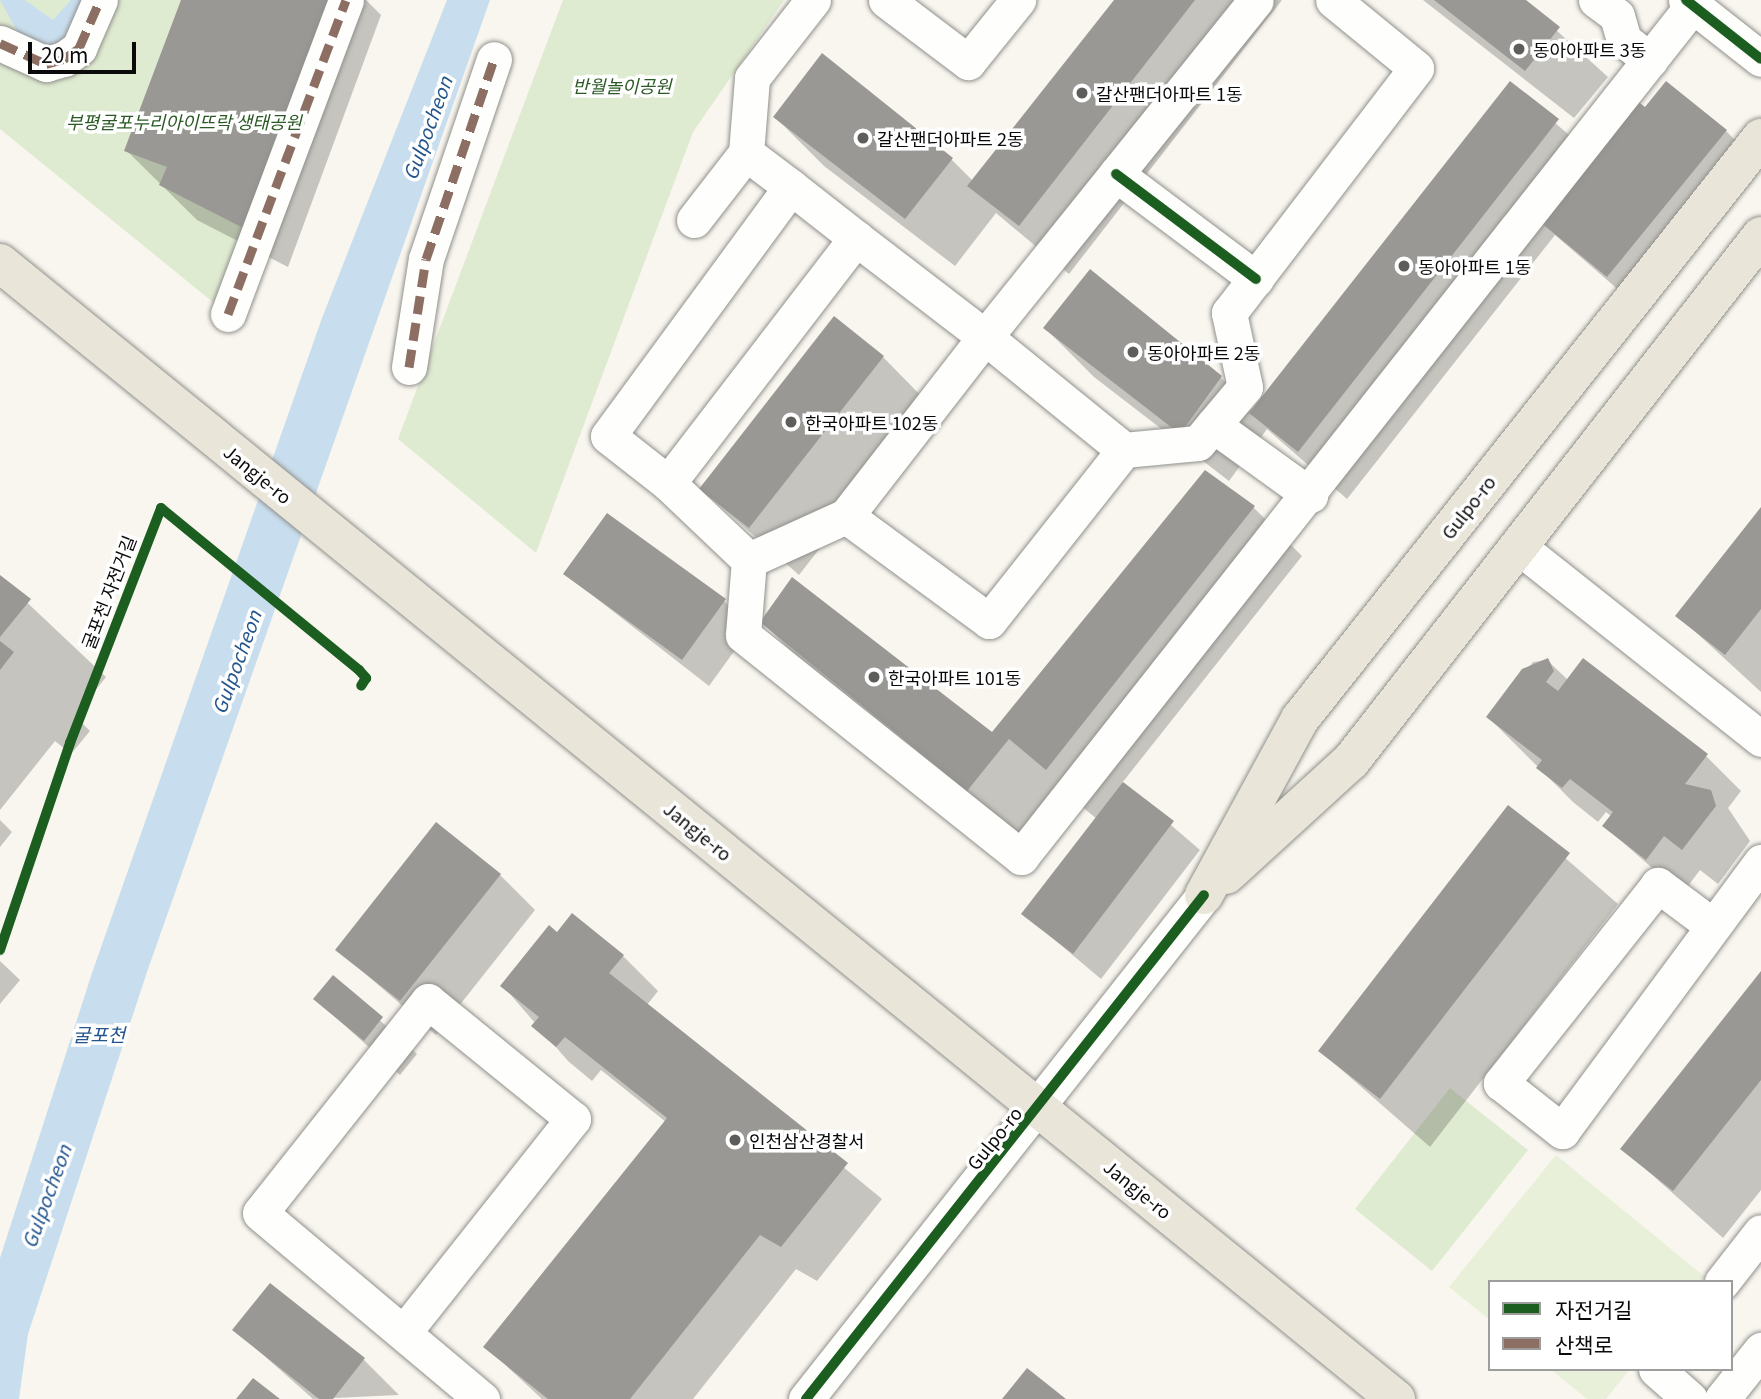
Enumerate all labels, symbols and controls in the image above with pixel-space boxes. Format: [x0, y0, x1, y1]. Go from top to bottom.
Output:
scale bar [32, 28, 140, 72]
place label: 동아아파트 3동 [1533, 38, 1646, 60]
text: 20 m [41, 39, 88, 69]
marker: 동아아파트 3동 [1511, 41, 1527, 57]
water label: Gulpocheon [398, 73, 456, 183]
park label: 반월놀이공원 [572, 74, 672, 96]
place label: 갈산팬더아파트 1동 [1096, 82, 1243, 104]
marker: 갈산팬더아파트 1동 [1074, 85, 1090, 101]
park label: 부평굴포누리아이뜨락 생태공원 [66, 110, 302, 132]
place label: 갈산팬더아파트 2동 [877, 127, 1024, 149]
marker: 갈산팬더아파트 2동 [855, 130, 871, 146]
place label: 동아아파트 1동 [1418, 255, 1531, 277]
marker: 동아아파트 1동 [1396, 258, 1412, 274]
place label: 동아아파트 2동 [1147, 341, 1260, 363]
marker: 동아아파트 2동 [1125, 344, 1141, 360]
place label: 한국아파트 102동 [805, 411, 938, 433]
marker: 한국아파트 102동 [783, 414, 799, 430]
street label: Jangje-ro [220, 440, 296, 508]
street label: Gulpo-ro [1437, 471, 1499, 543]
street label: 굴포천 자전거길 [76, 532, 140, 652]
water label: Gulpocheon [207, 607, 265, 717]
place label: 한국아파트 101동 [888, 666, 1021, 688]
marker: 한국아파트 101동 [866, 669, 882, 685]
street label: Jangje-ro [660, 797, 736, 865]
water label: 굴포천 [73, 1023, 125, 1045]
street label: Gulpo-ro [962, 1102, 1026, 1174]
place label: 인천삼산경찰서 [749, 1129, 865, 1151]
marker: 인천삼산경찰서 [727, 1132, 743, 1148]
water label: Gulpocheon [17, 1141, 75, 1251]
street label: Jangje-ro [1100, 1155, 1176, 1223]
legend [1488, 1280, 1733, 1371]
text: 자전거길 [1555, 1294, 1632, 1324]
text: 산책로 [1555, 1329, 1613, 1359]

